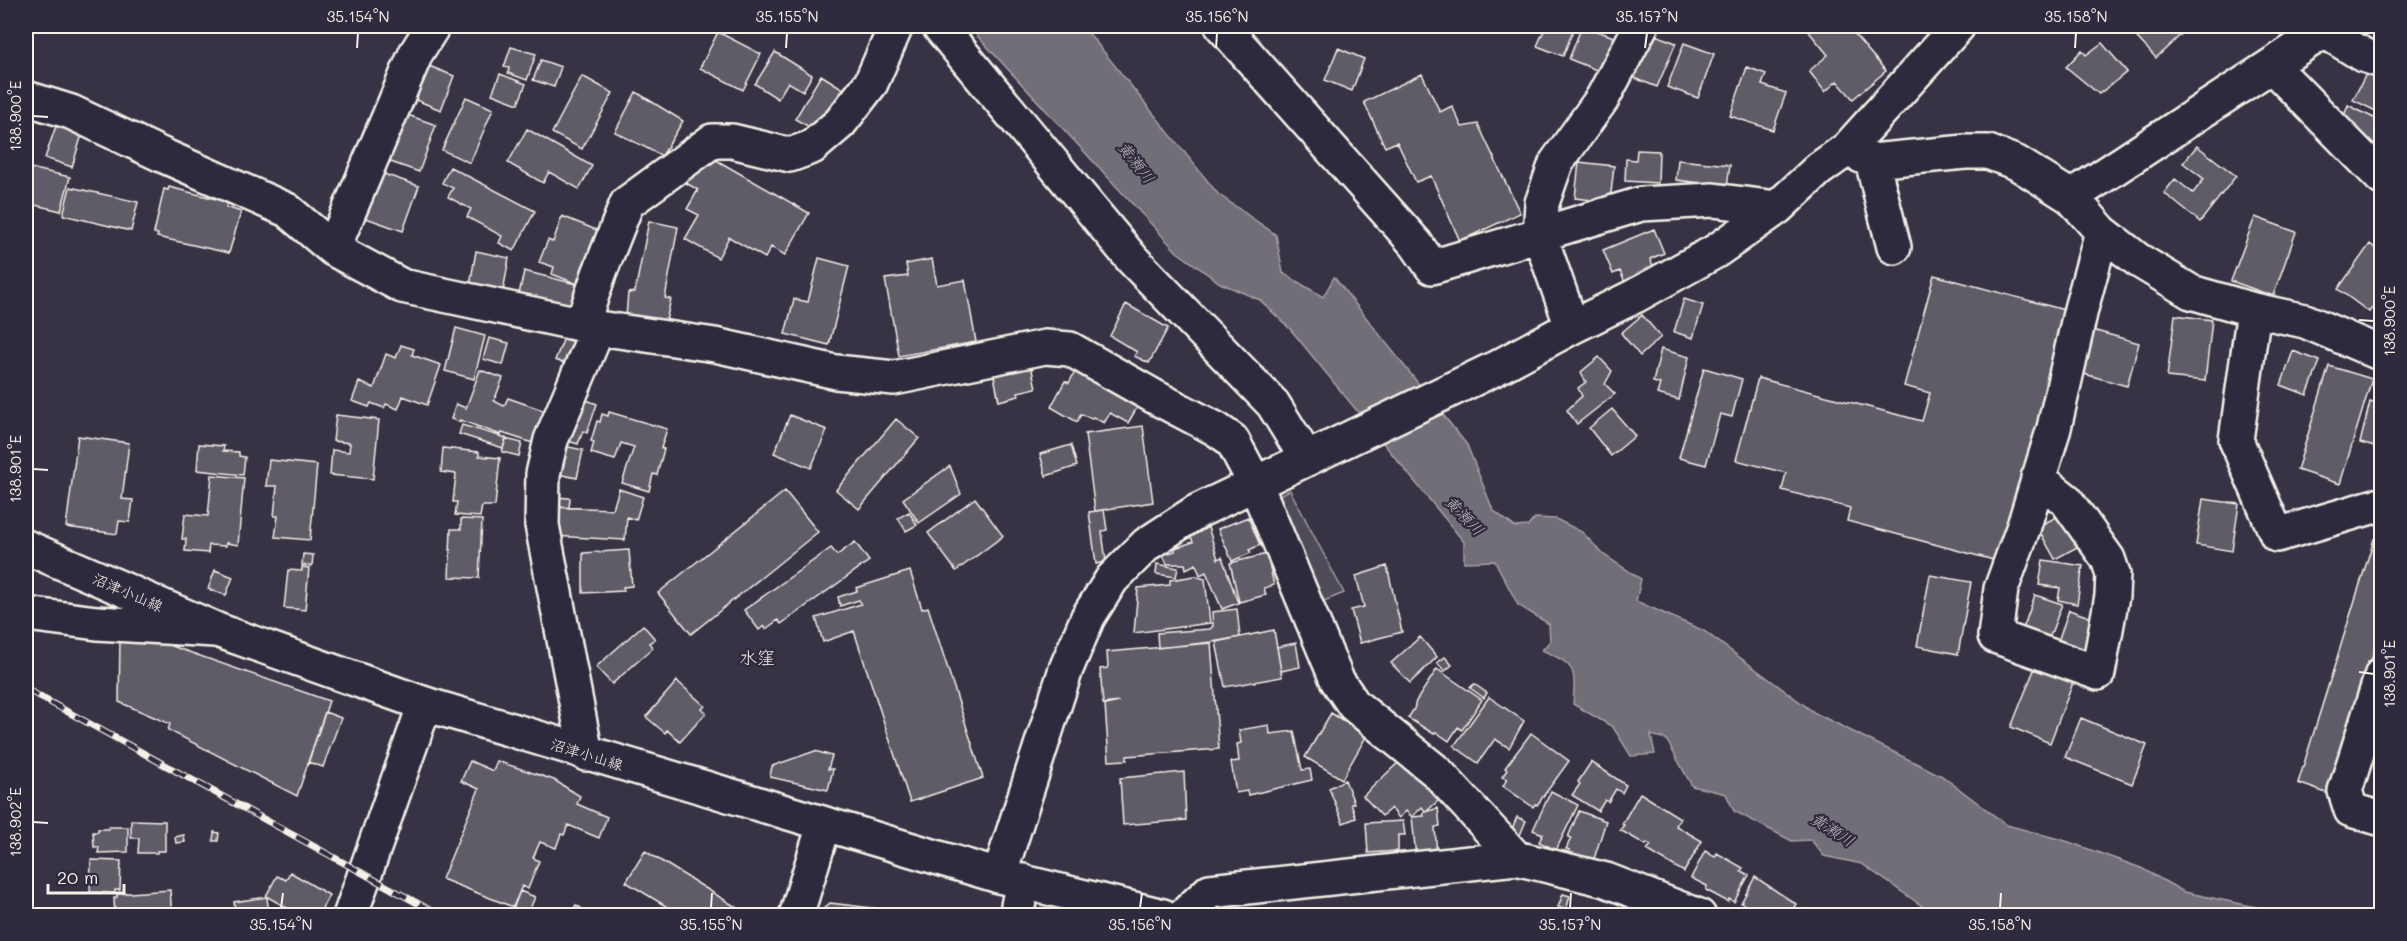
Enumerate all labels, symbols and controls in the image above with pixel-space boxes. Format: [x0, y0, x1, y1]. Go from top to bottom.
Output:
text: 35.154°N [326, 6, 390, 26]
text: 35.155°N [755, 6, 819, 26]
text: 35.156°N [1185, 6, 1249, 26]
text: 35.157°N [1616, 6, 1678, 26]
text: 35.158°N [2044, 6, 2108, 26]
text: 138.900°E [5, 80, 25, 151]
water label: 黄瀬川 [1114, 137, 1160, 187]
text: 138.900°E [2379, 285, 2399, 356]
text: 138.901°E [5, 434, 25, 503]
water label: 黄瀬川 [1441, 490, 1489, 540]
street label: 沼津小山線 [90, 568, 166, 616]
text: 138.901°E [2379, 639, 2399, 708]
district label: 水窪 [739, 645, 775, 669]
street label: 沼津小山線 [548, 733, 626, 775]
text: 138.902°E [5, 787, 25, 857]
water label: 黄瀬川 [1807, 807, 1859, 851]
scale bar [48, 857, 124, 895]
text: 20 m [57, 865, 98, 889]
text: 35.154°N [249, 914, 313, 934]
text: 35.155°N [679, 914, 743, 934]
text: 35.156°N [1108, 914, 1172, 934]
text: 35.157°N [1539, 914, 1601, 934]
text: 35.158°N [1968, 914, 2032, 934]

